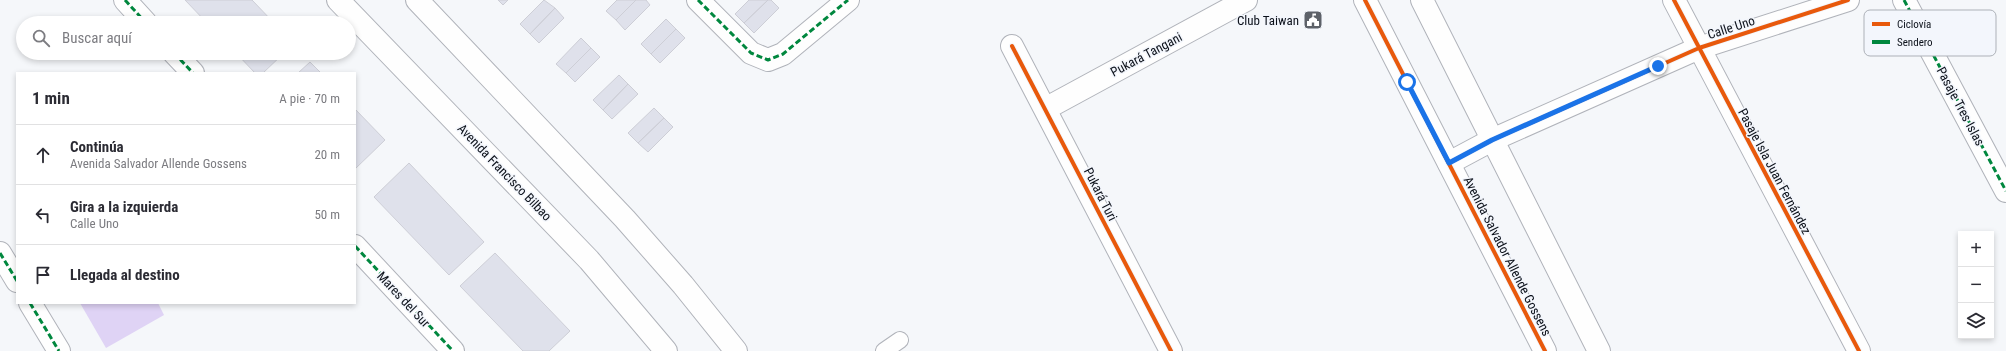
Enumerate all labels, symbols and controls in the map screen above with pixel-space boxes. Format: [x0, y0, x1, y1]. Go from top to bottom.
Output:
public building icon: Club Taiwan [1302, 9, 1324, 31]
legend [1864, 10, 1996, 56]
place label: Club Taiwan [1237, 13, 1299, 28]
street label: Calle Uno [1706, 13, 1757, 42]
search box [16, 16, 356, 60]
text: Ciclovía [1897, 18, 1931, 31]
icon: search [30, 27, 52, 49]
text: Buscar aquí [62, 29, 132, 47]
street label: Pukará Tangani [1108, 29, 1185, 80]
text: Sendero [1897, 36, 1933, 49]
route end [1649, 57, 1667, 75]
street label: Pasaje Tres Islas [1934, 64, 1988, 148]
route start [1398, 73, 1416, 91]
text: 1 min [32, 88, 70, 108]
text: A pie · 70 m [279, 91, 340, 106]
street label: Pasaje Isla Juan Fernández [1735, 106, 1814, 237]
street label: Avenida Francisco Bilbao [455, 121, 555, 224]
text: Continúa [70, 138, 124, 156]
icon: ahead [32, 144, 54, 166]
text: 20 m [314, 147, 340, 162]
text: Avenida Salvador Allende Gossens [70, 156, 247, 171]
street label: Pukará Turi [1081, 165, 1120, 223]
street label: Avenida Salvador Allende Gossens [1461, 174, 1554, 339]
text: Gira a la izquierda [70, 198, 178, 216]
icon: left [32, 204, 54, 226]
text: 50 m [314, 207, 340, 222]
text: Calle Uno [70, 216, 119, 231]
map controls [1958, 231, 1994, 339]
button: + [1958, 231, 1994, 267]
icon: arrive [32, 264, 54, 286]
text: Llegada al destino [70, 266, 180, 284]
button: − [1958, 267, 1994, 303]
street label: Mares del Sur [374, 268, 433, 330]
button: layers [1958, 303, 1994, 339]

